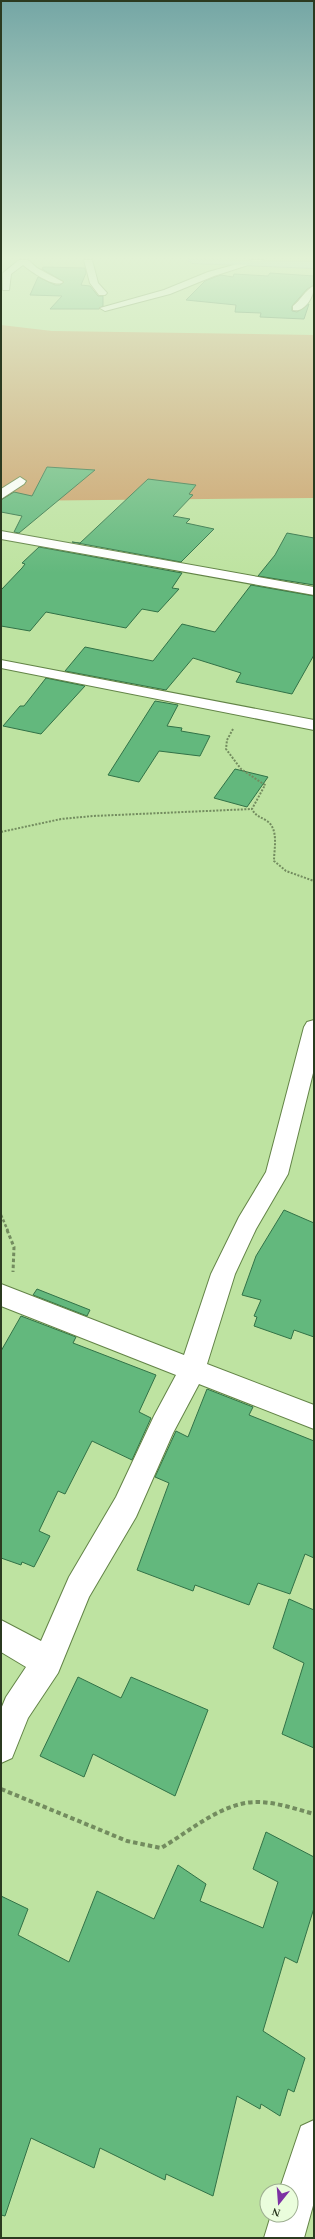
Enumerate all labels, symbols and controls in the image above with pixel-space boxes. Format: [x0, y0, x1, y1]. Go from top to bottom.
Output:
north arrow [259, 2183, 299, 2223]
text: N [270, 2206, 282, 2219]

